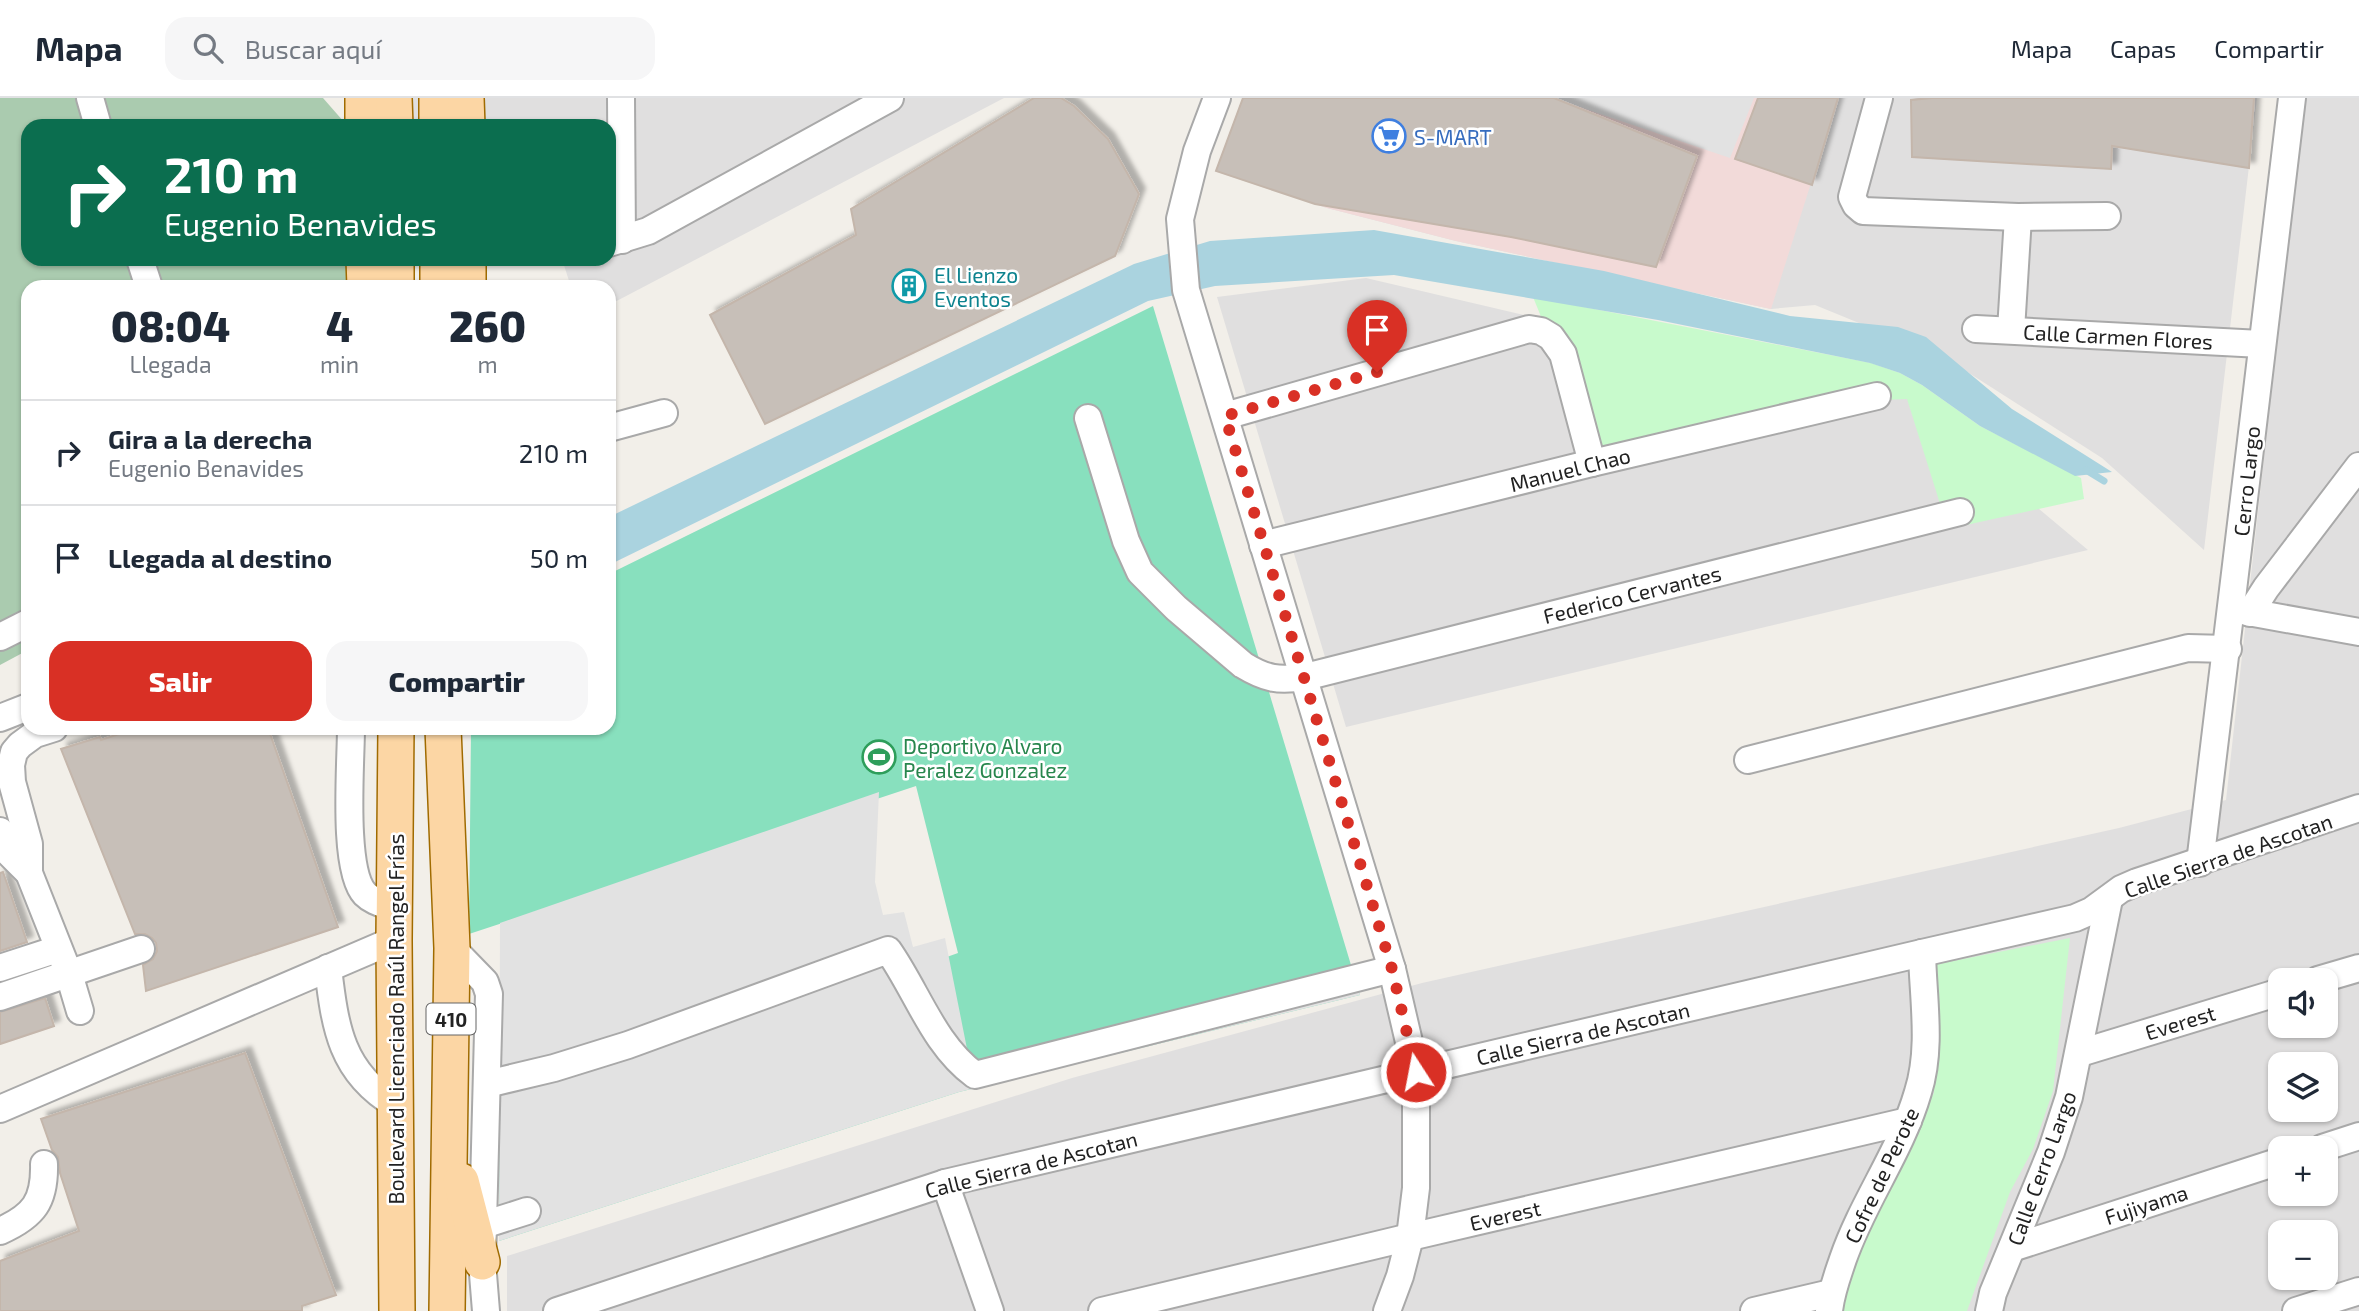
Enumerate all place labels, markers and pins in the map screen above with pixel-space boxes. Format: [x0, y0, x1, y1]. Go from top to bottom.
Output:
supermarket icon: S-MART [1370, 117, 1408, 155]
place label: S-MART [1414, 124, 1492, 149]
place label: El Lienzo Eventos [934, 262, 1018, 311]
building icon: El Lienzo Eventos [890, 267, 928, 305]
pin [1347, 300, 1407, 372]
place label: Deportivo Alvaro Peralez Gonzalez [903, 733, 1067, 782]
sports icon: Deportivo Alvaro Peralez Gonzalez [860, 738, 898, 776]

